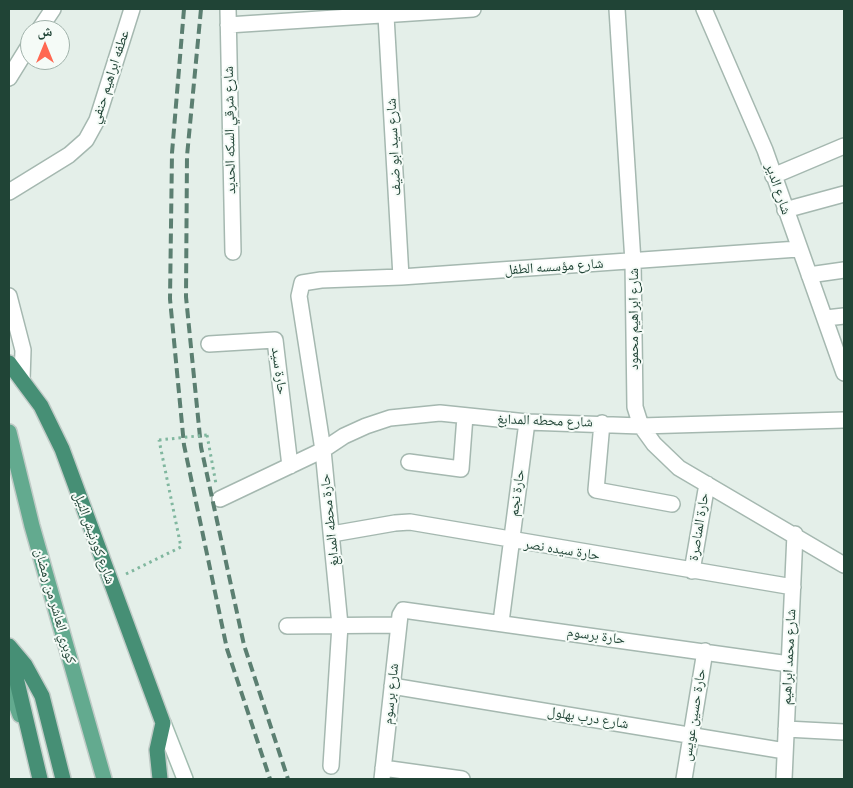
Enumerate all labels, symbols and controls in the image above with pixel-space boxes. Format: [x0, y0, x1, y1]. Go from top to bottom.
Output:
north arrow [20, 20, 70, 70]
text: ش [38, 22, 52, 40]
street label: عطفه ابراهيم حنفي [87, 28, 133, 126]
street label: شارع شرقي السكه الحديد [220, 66, 240, 194]
street label: شارع سيد ابو ضيف [383, 98, 405, 196]
street label: شارع الدير [761, 161, 795, 217]
street label: شارع مؤسسه الطفل [504, 255, 604, 279]
street label: شارع ابراهيم محمود [626, 268, 642, 370]
street label: حارة سيد [267, 346, 291, 396]
street label: شارع محطه المدابغ [497, 411, 593, 431]
street label: حارة نجم [505, 469, 529, 517]
street label: حارة محطه المدابغ [317, 473, 343, 567]
street label: شارع كورنيش النيل [69, 489, 119, 587]
street label: حارة المناصرة [685, 492, 713, 562]
street label: حارة سيده نصر [523, 536, 601, 564]
street label: كوبري العاشر من رمضان [31, 547, 79, 665]
street label: شارع محمد ابراهيم [778, 608, 800, 706]
street label: حارة برسوم [566, 624, 626, 648]
street label: شارع برسوم [379, 662, 403, 726]
street label: حارة حسين عويس [678, 667, 710, 763]
street label: شارع درب بهلول [546, 703, 630, 733]

